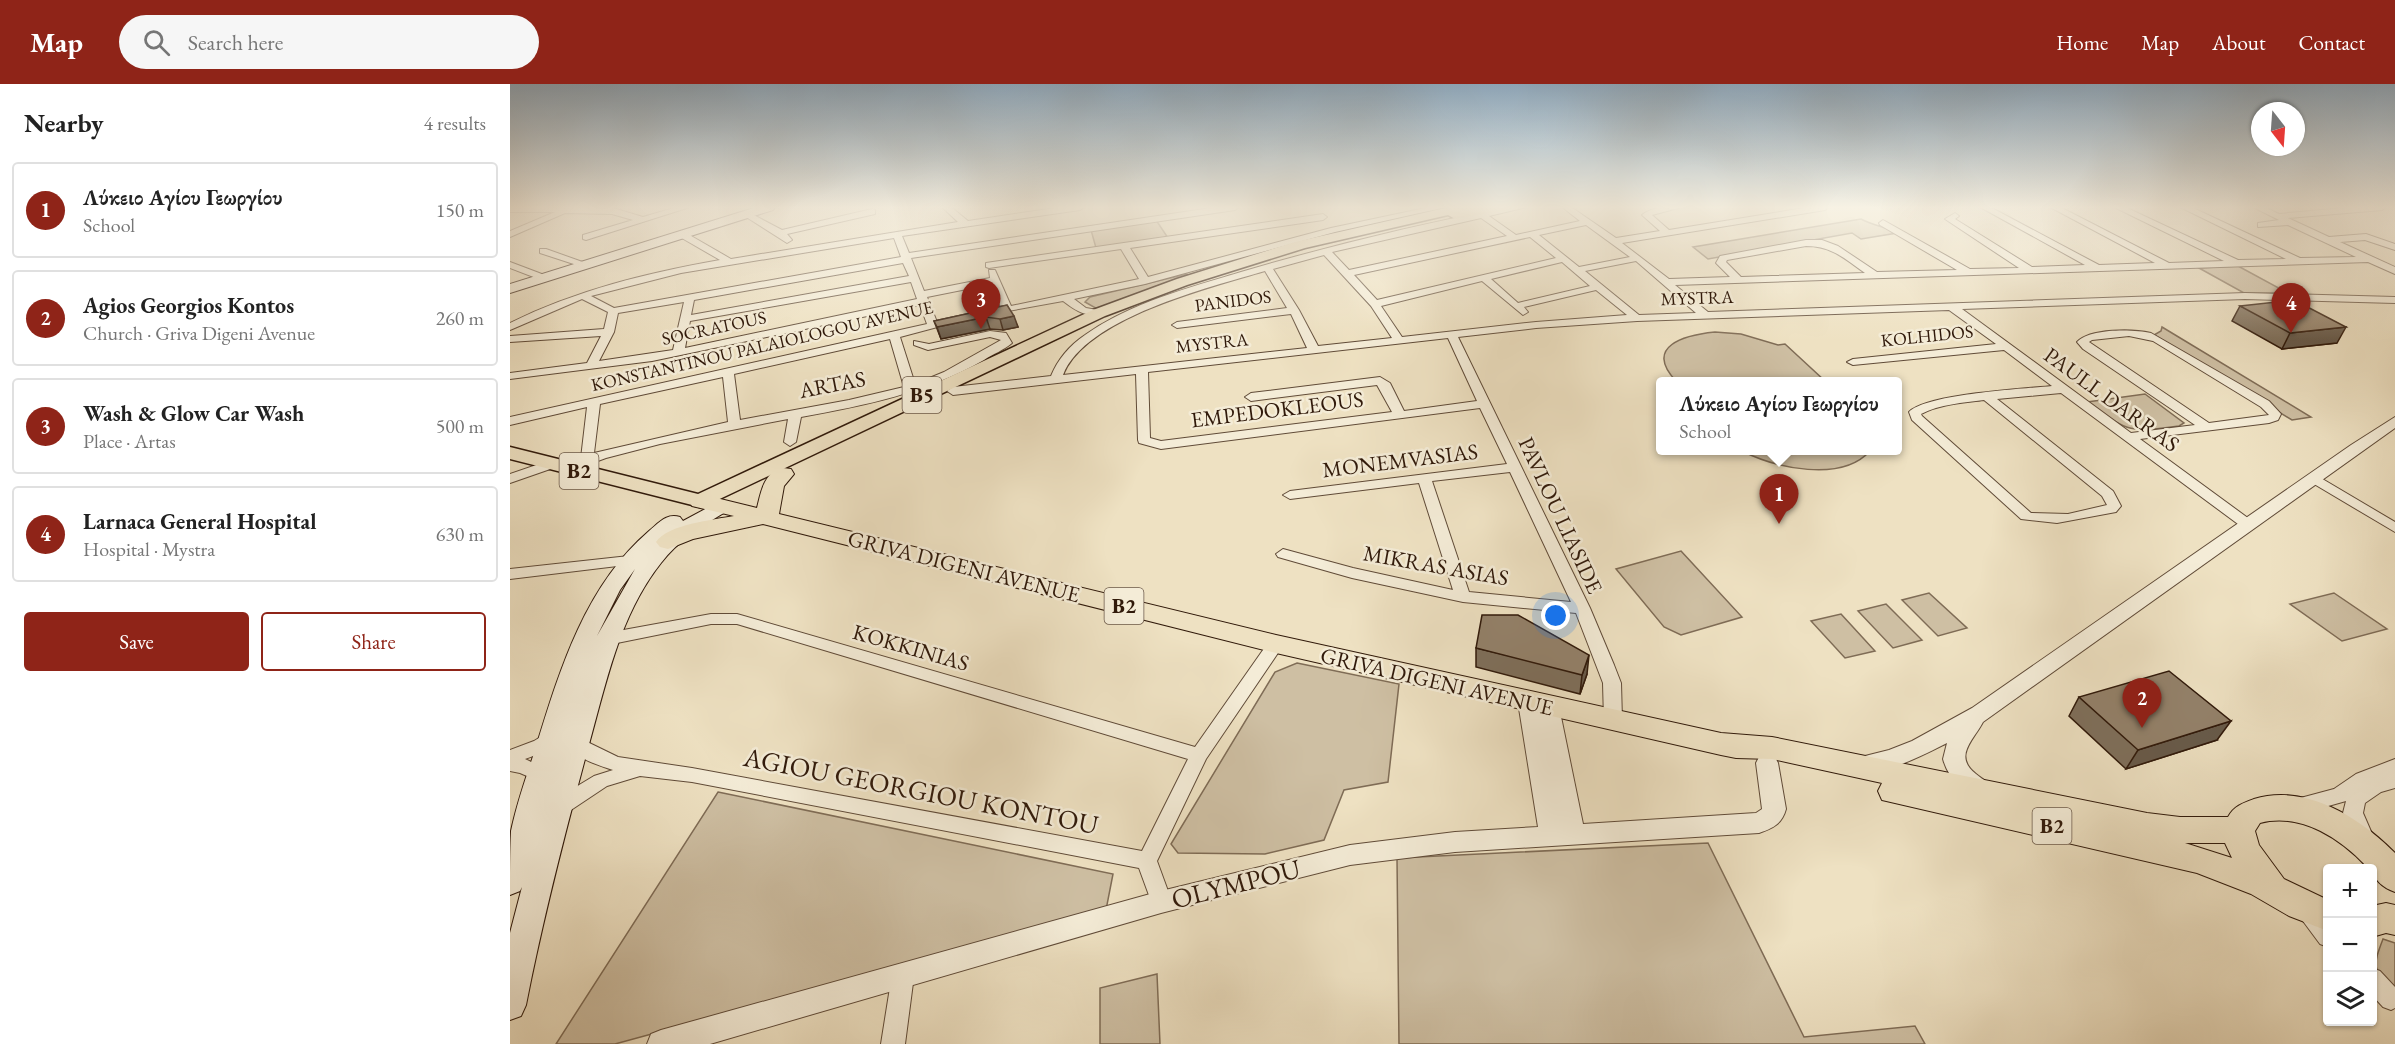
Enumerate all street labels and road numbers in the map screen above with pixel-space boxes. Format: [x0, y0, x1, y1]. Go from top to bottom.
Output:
street label: PANIDOS [1193, 284, 1272, 317]
street label: MYSTRA [1660, 285, 1734, 310]
street label: KONSTANTINOU PALAIOLOGOU AVENUE [589, 295, 935, 396]
street label: SOCRATOUS [660, 305, 768, 350]
street label: KOLHIDOS [1880, 319, 1974, 352]
street label: MYSTRA [1174, 327, 1250, 358]
street label: PAULL DARRAS [2038, 340, 2185, 458]
street label: ARTAS [795, 364, 868, 405]
road number: B5 [902, 377, 942, 413]
street label: EMPEDOKLEOUS [1189, 385, 1365, 434]
street label: PAVLOU LIASIDE [1512, 432, 1610, 598]
street label: MONEMVASIAS [1321, 437, 1480, 484]
road number: B2 [560, 453, 598, 489]
street label: GRIVA DIGENI AVENUE [845, 524, 1083, 609]
street label: MIKRAS ASIAS [1361, 538, 1511, 593]
road number: B2 [1104, 588, 1144, 624]
street label: KOKKINIAS [849, 617, 972, 678]
street label: GRIVA DIGENI AVENUE [1318, 641, 1556, 722]
street label: AGIOU GEORGIOU KONTOU [740, 739, 1102, 842]
road number: B2 [2032, 808, 2072, 844]
street label: OLYMPOU [1168, 851, 1304, 916]

